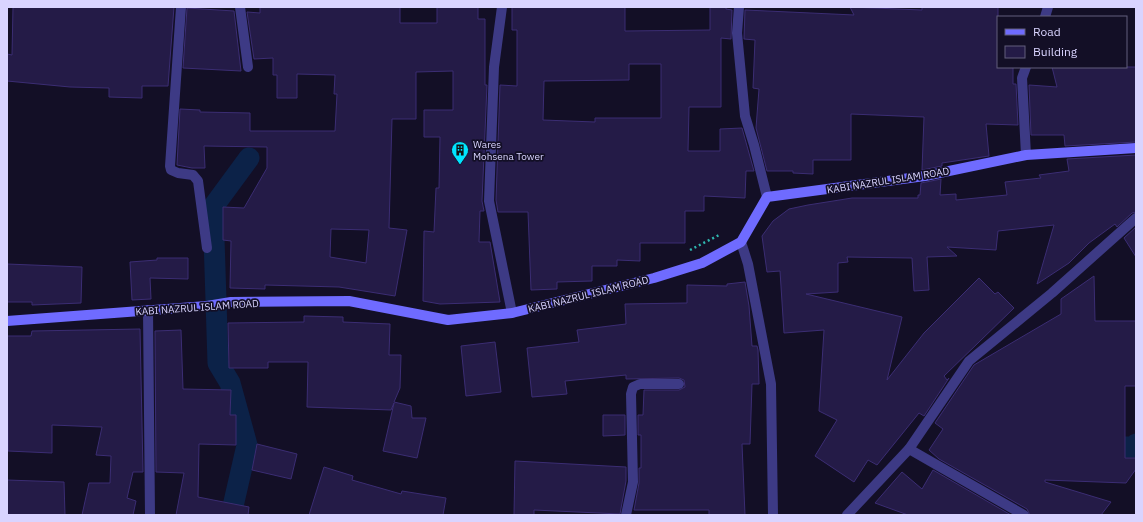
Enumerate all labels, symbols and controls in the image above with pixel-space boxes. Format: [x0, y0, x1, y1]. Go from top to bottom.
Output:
legend [997, 16, 1127, 68]
text: Road [1033, 24, 1061, 39]
text: Building [1033, 44, 1078, 59]
place label: Wares Mohsena Tower [473, 138, 544, 163]
building icon: Wares Mohsena Tower [450, 140, 470, 165]
street label: KABI NAZRUL ISLAM ROAD [826, 164, 950, 197]
street label: KABI NAZRUL ISLAM ROAD [527, 273, 650, 316]
street label: KABI NAZRUL ISLAM ROAD [135, 297, 259, 318]

